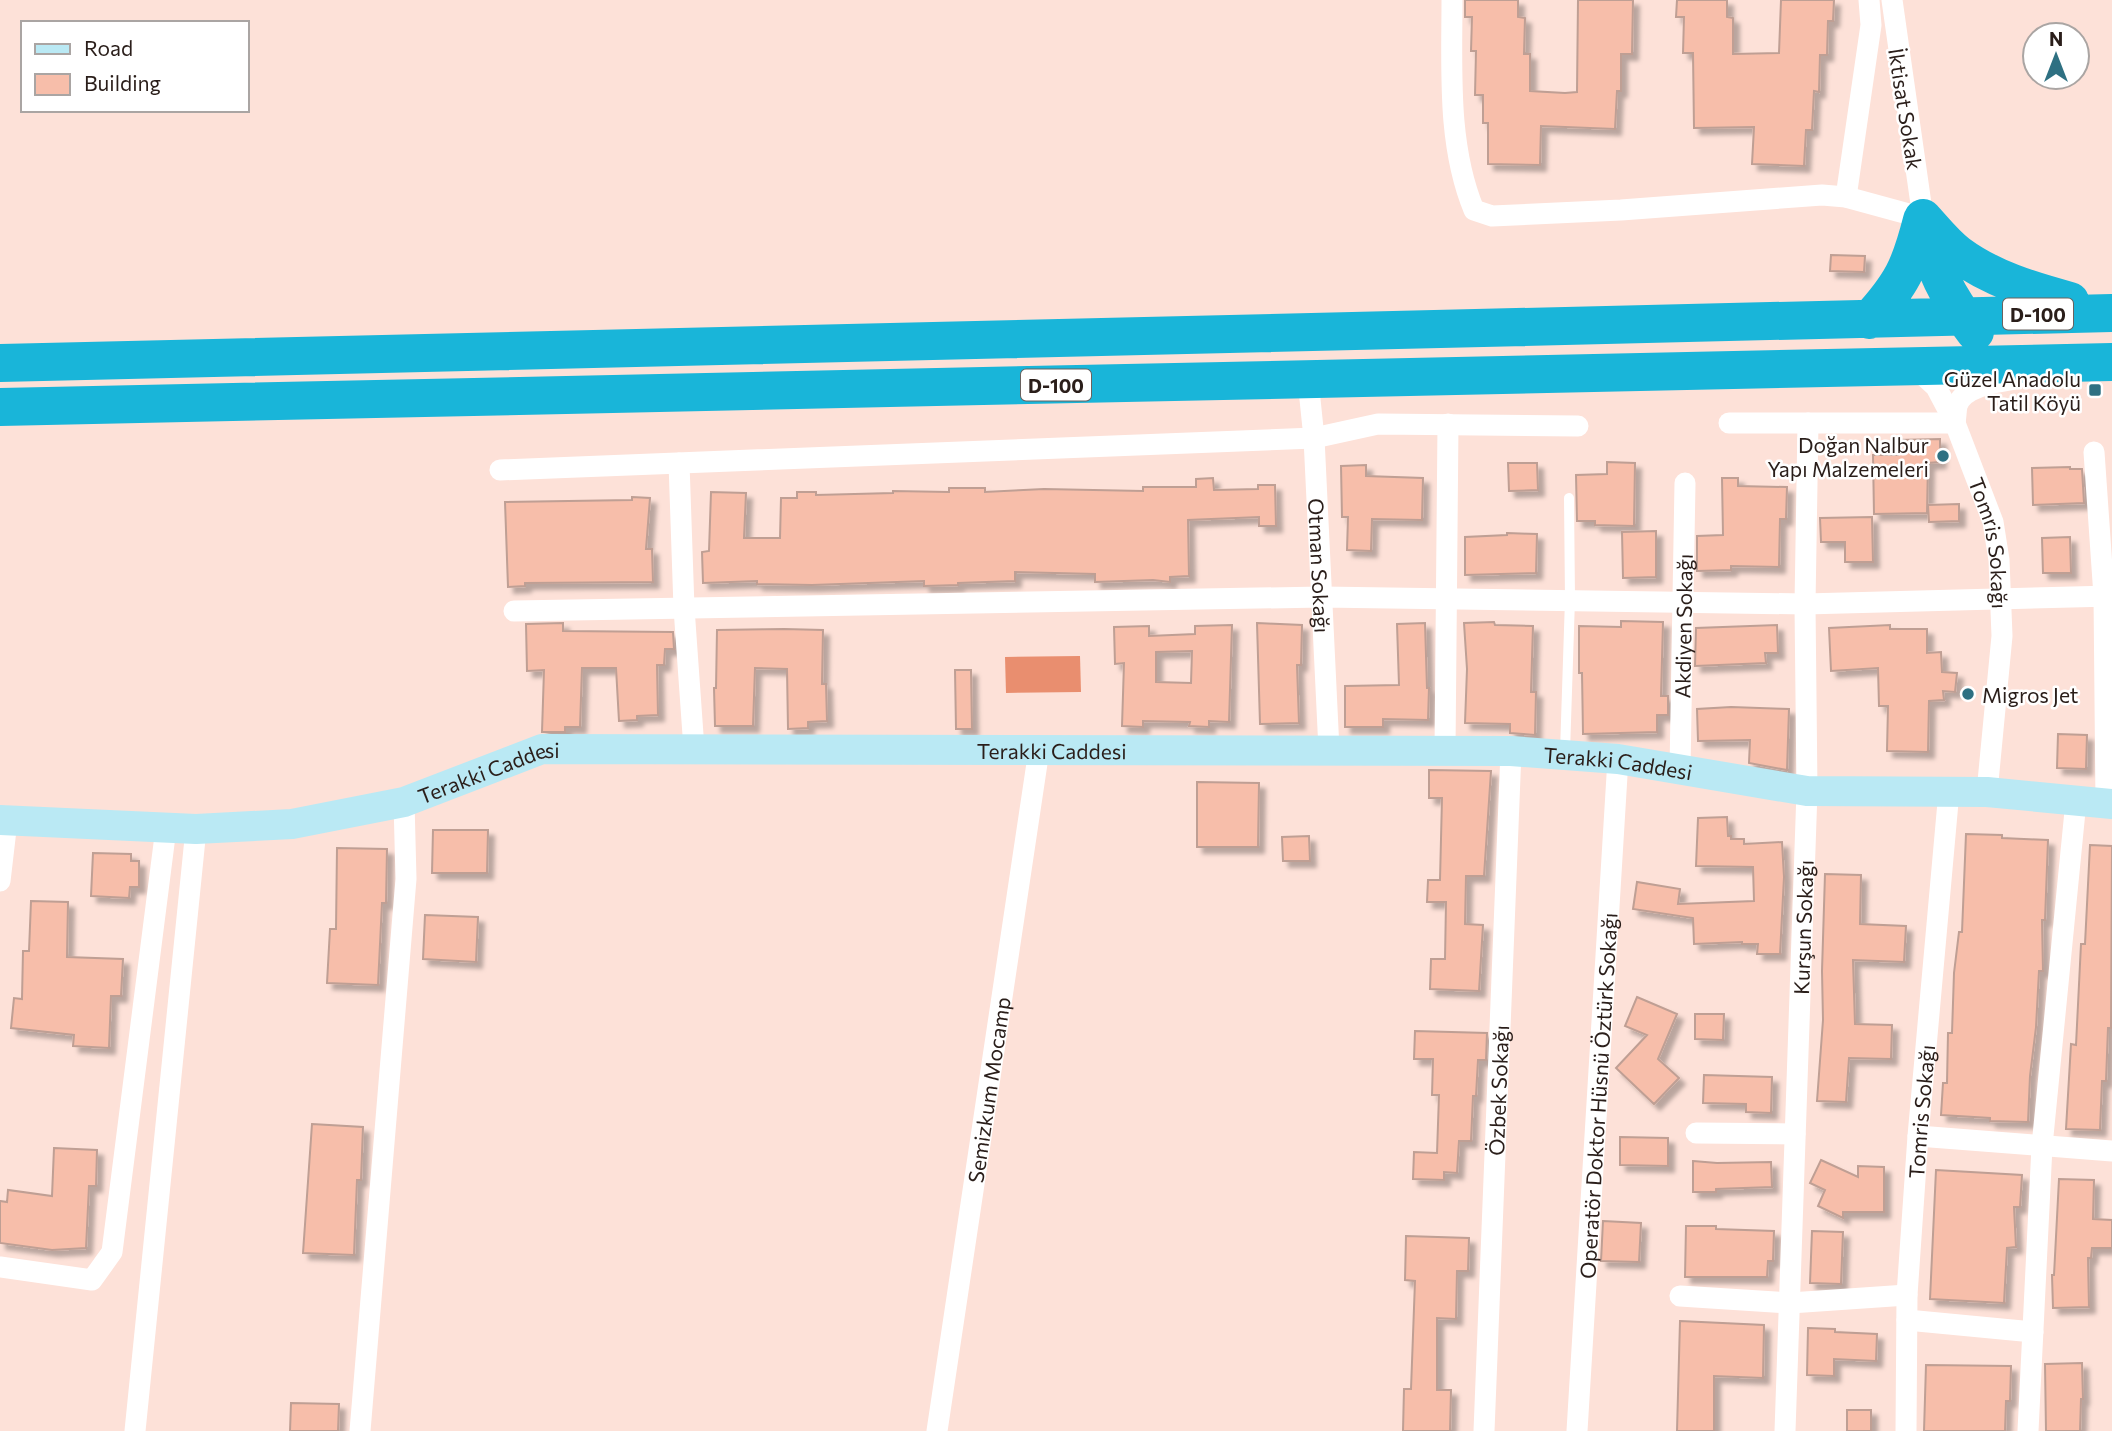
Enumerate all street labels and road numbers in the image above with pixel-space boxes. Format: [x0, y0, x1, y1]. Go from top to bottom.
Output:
street label: İktisat Sokak [1884, 46, 1928, 172]
road number: D-100 [2003, 298, 2073, 330]
road number: D-100 [1021, 370, 1091, 400]
street label: Tomris Sokağı [1964, 474, 2013, 609]
street label: Otman Sokağı [1304, 497, 1336, 634]
street label: Akdiyen Sokağı [1669, 553, 1696, 699]
street label: Terakki Caddesi [414, 736, 560, 808]
street label: Terakki Caddesi [977, 737, 1127, 763]
street label: Terakki Caddesi [1543, 741, 1694, 784]
street label: Kurşun Sokağı [1788, 859, 1817, 995]
street label: Operatör Doktor Hüsnü Öztürk Sokağı [1574, 912, 1621, 1279]
street label: Semizkum Mocamp [962, 995, 1014, 1185]
street label: Özbek Sokağı [1482, 1025, 1513, 1156]
street label: Tomris Sokağı [1903, 1044, 1939, 1179]

